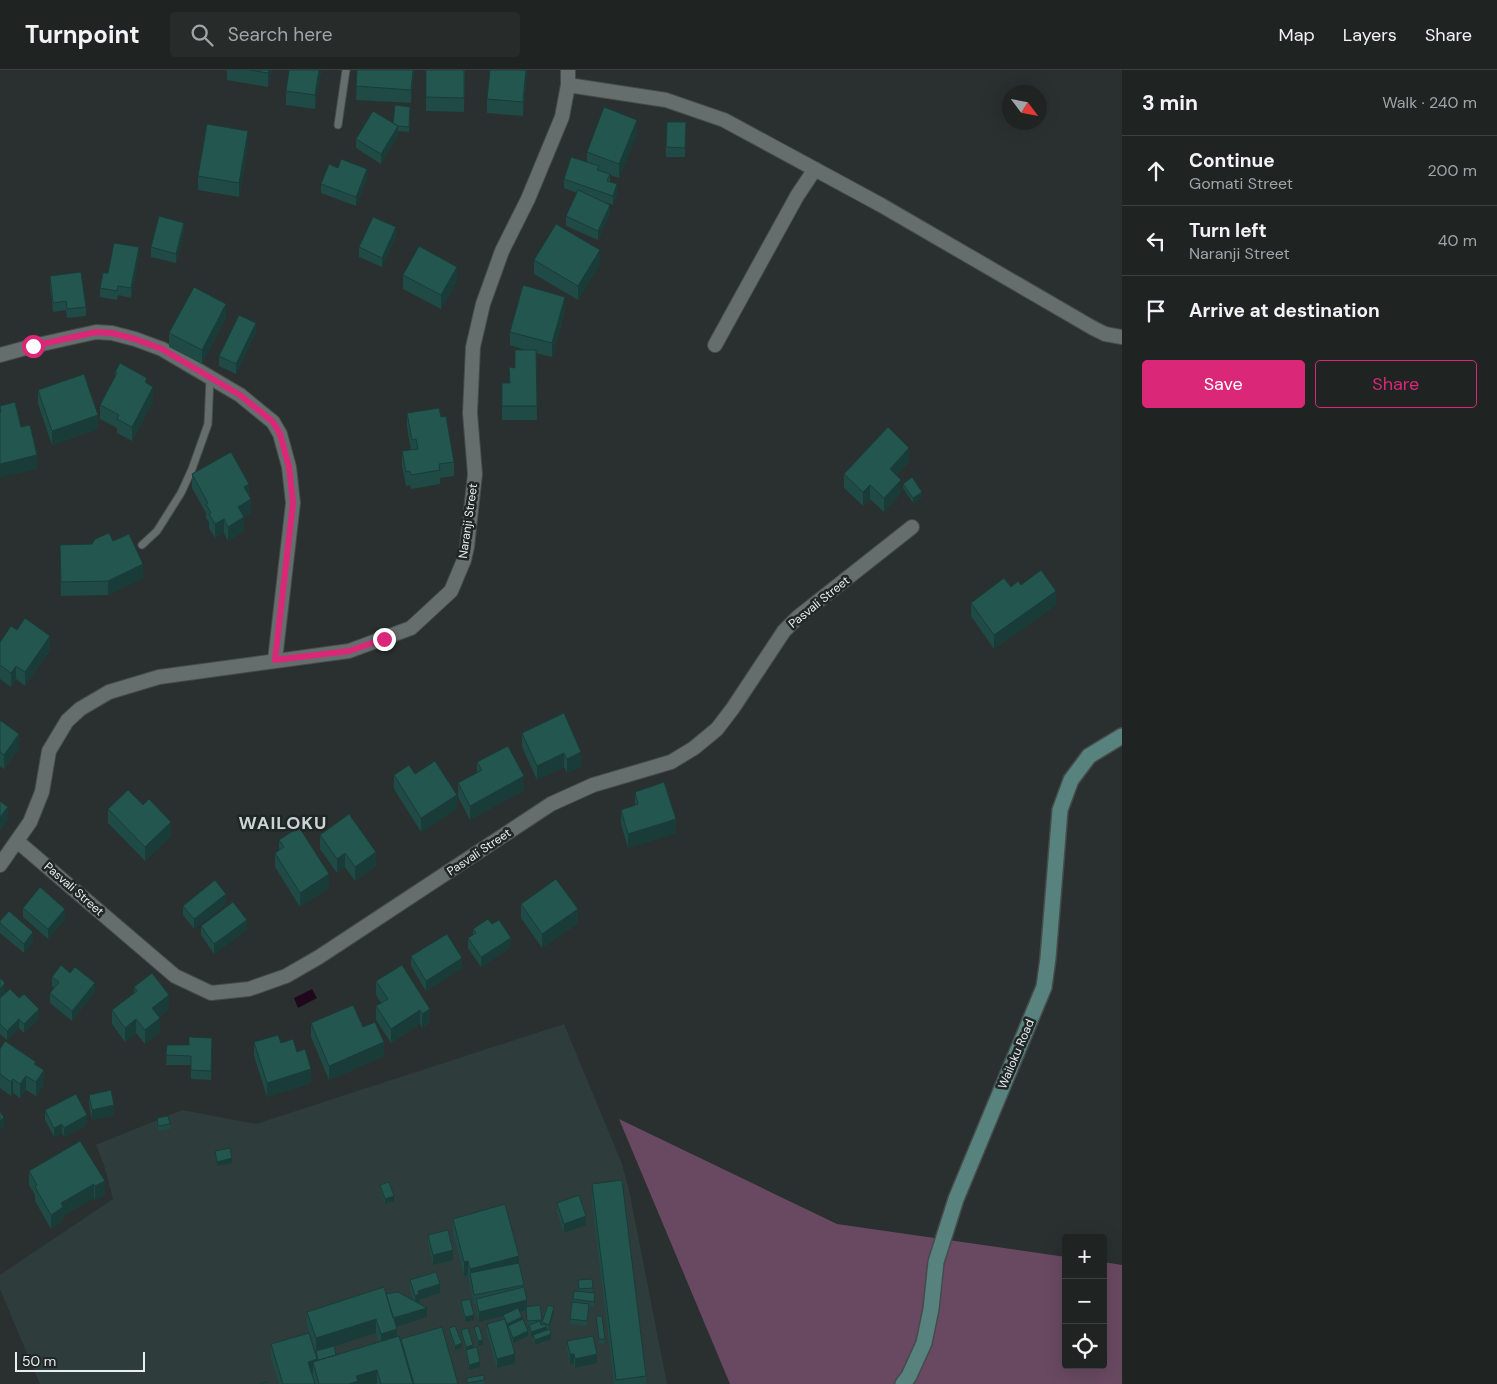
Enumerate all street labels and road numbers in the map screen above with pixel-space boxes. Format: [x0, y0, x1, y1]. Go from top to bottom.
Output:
street label: Naranji Street [455, 482, 481, 560]
street label: Pasvali Street [785, 572, 853, 632]
street label: Pasvali Street [444, 824, 514, 879]
street label: Pasvali Street [41, 859, 107, 920]
street label: Wailoku Road [994, 1017, 1038, 1091]

